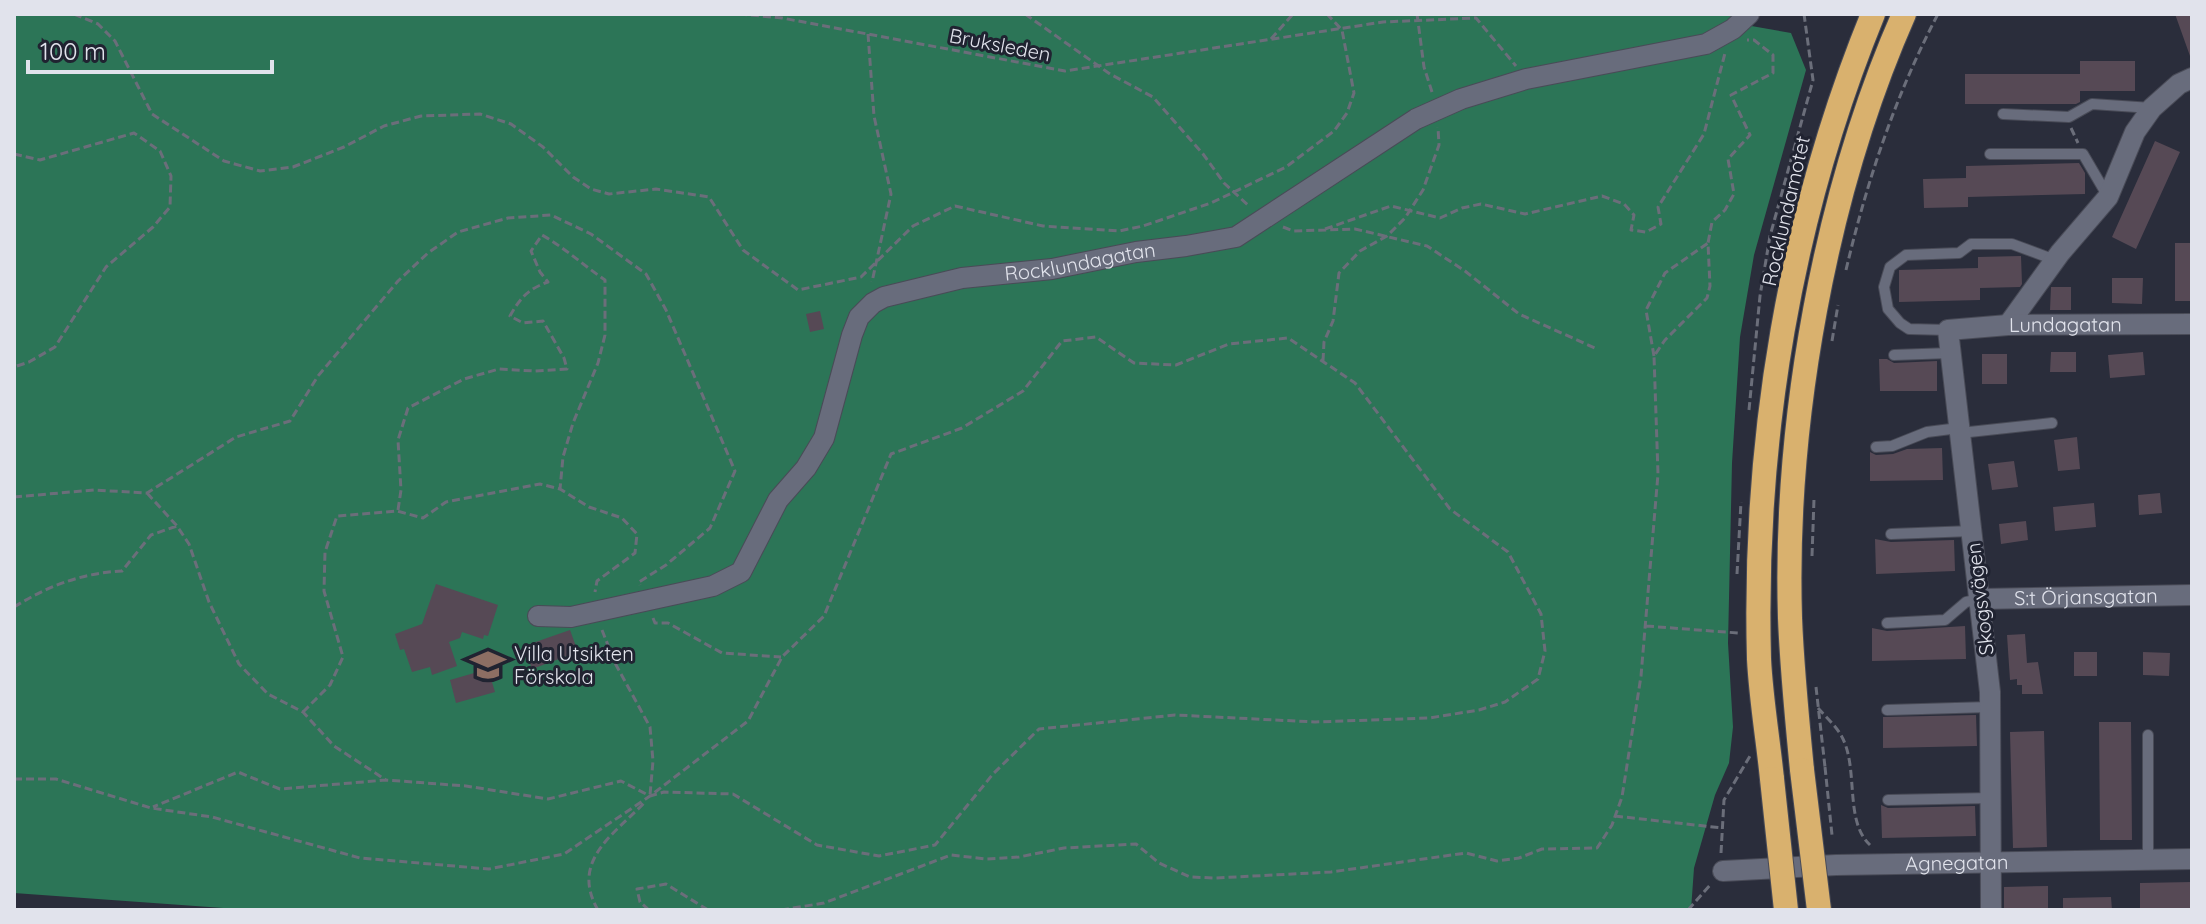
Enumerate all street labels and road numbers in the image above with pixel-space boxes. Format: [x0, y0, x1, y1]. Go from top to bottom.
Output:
street label: Bruksleden [947, 22, 1053, 67]
street label: Rocklundamotet [1756, 133, 1815, 288]
street label: Rocklundagatan [1003, 237, 1157, 286]
street label: Lundagatan [2009, 311, 2122, 337]
street label: Skogsvägen [1960, 542, 1999, 657]
street label: S:t Örjansgatan [2014, 583, 2158, 610]
street label: Agnegatan [1905, 849, 2009, 876]

